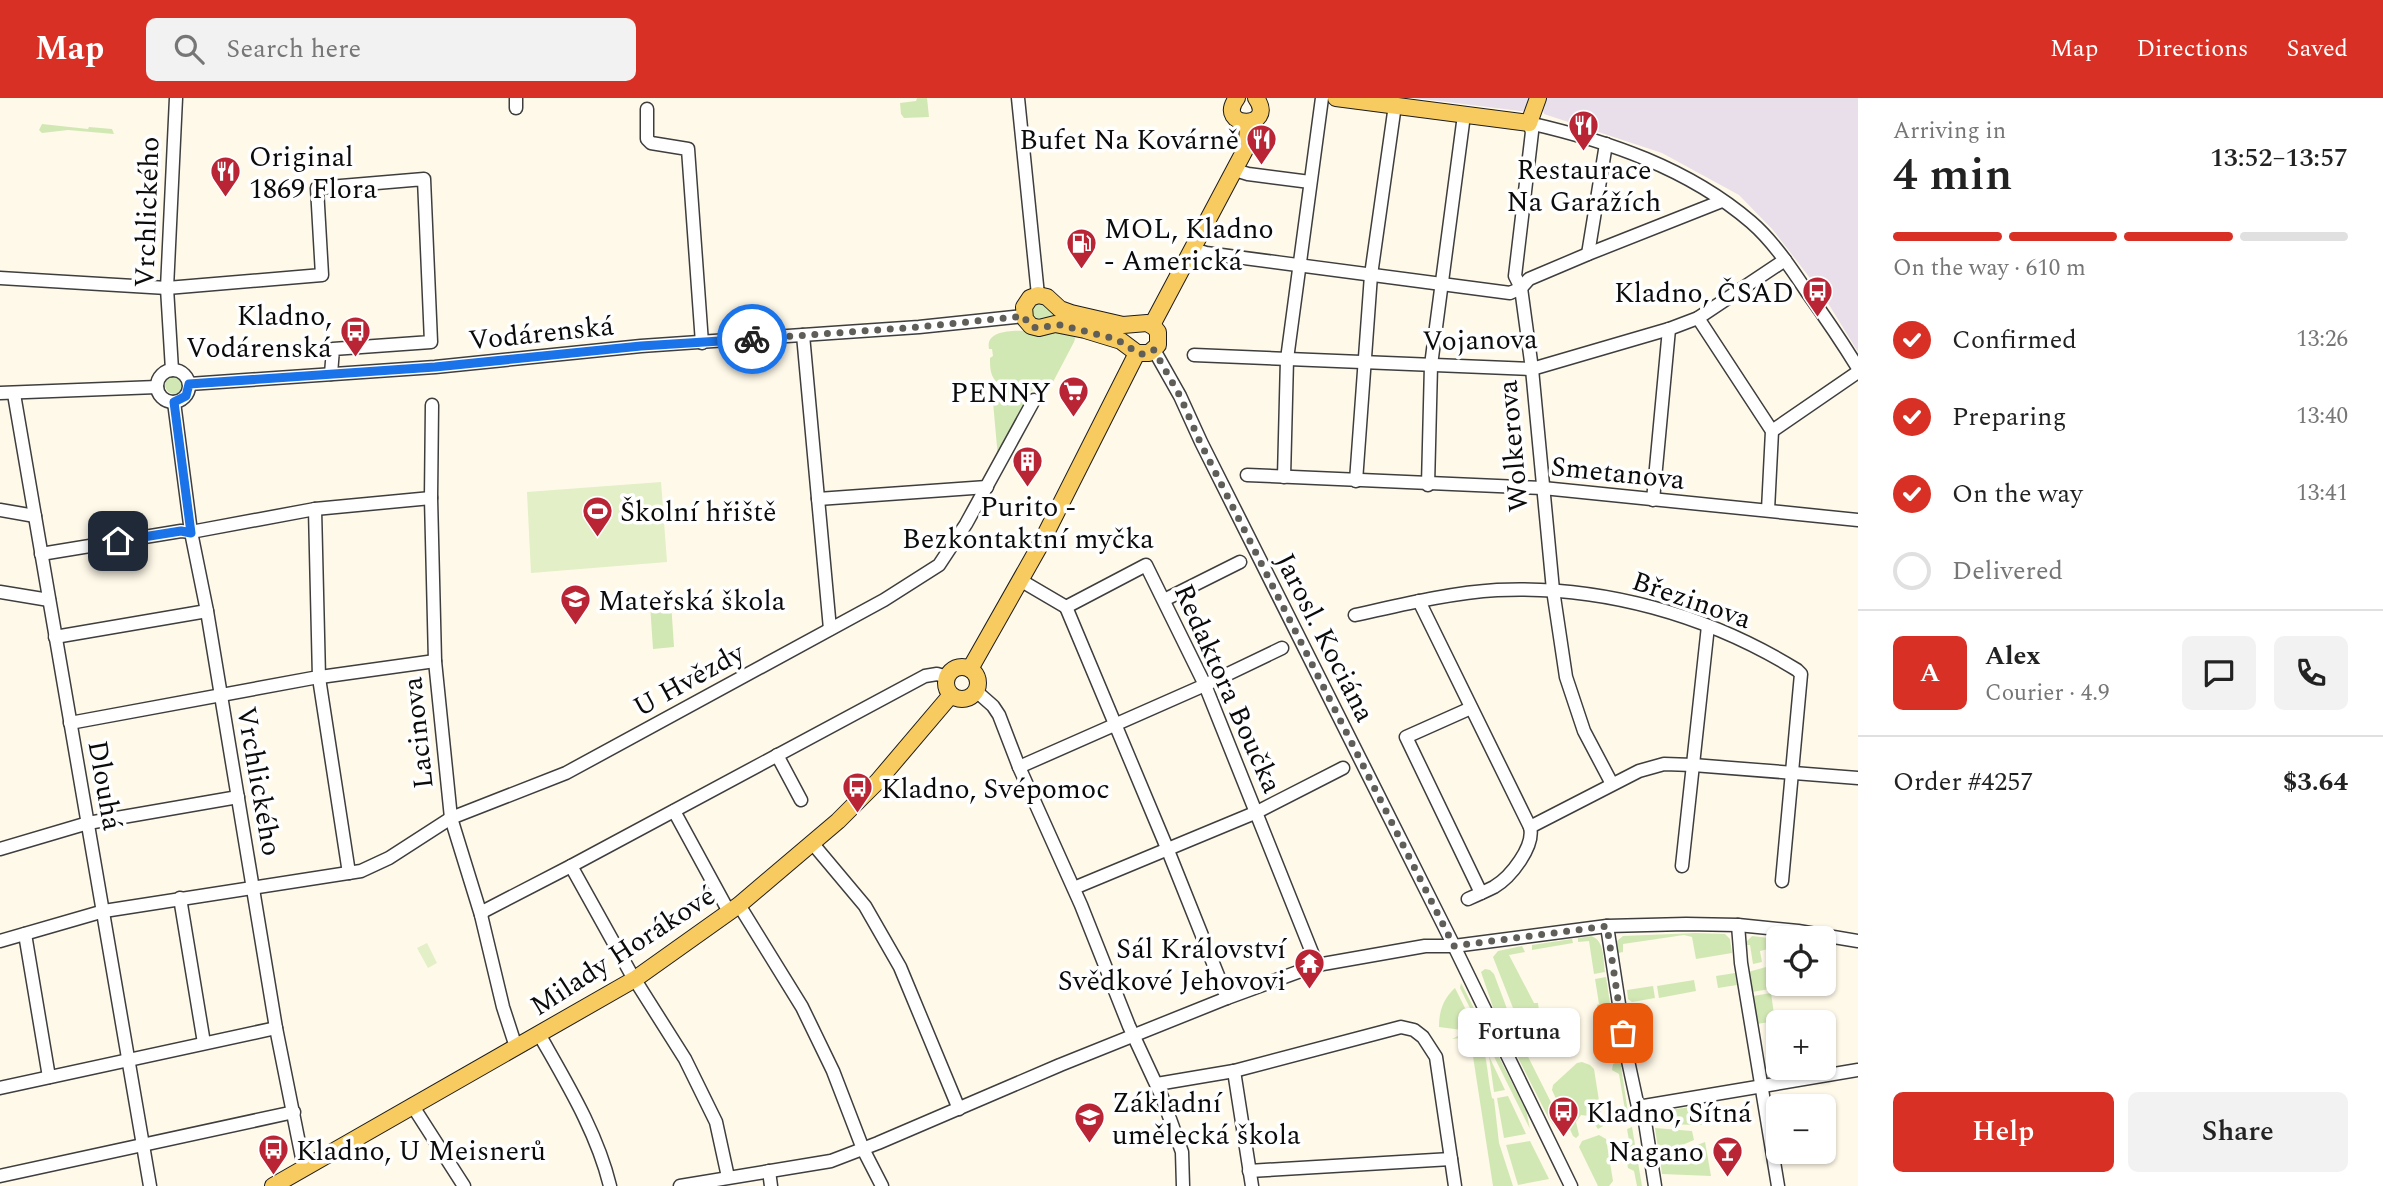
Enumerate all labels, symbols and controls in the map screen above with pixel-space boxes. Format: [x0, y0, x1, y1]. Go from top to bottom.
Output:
search box [146, 18, 636, 81]
text: Map [35, 24, 104, 74]
text: Search here [226, 29, 361, 69]
icon: search [170, 30, 208, 68]
text: Map [2050, 31, 2098, 67]
text: Directions [2136, 31, 2248, 67]
text: Saved [2286, 31, 2348, 67]
restaurant icon: Restaurace Na Garážích [1567, 108, 1601, 152]
text: Arriving in [1893, 114, 2006, 149]
place label: Bufet Na Kovárně [1019, 119, 1239, 162]
restaurant icon: Bufet Na Kovárně [1245, 122, 1279, 166]
street label: Vrchlického [123, 136, 172, 288]
place label: Original 1869 Flora [249, 136, 377, 211]
text: 13:52–13:57 [2210, 138, 2348, 178]
text: 4 min [1893, 140, 2012, 210]
place label: Restaurace Na Garážích [1507, 149, 1661, 224]
restaurant icon: Original 1869 Flora [209, 155, 243, 199]
place label: MOL, Kladno - Americká [1104, 208, 1274, 283]
fuel station icon: MOL, Kladno - Americká [1064, 227, 1098, 271]
text: On the way · 610 m [1893, 251, 2086, 286]
place label: Kladno, ČSAD [1614, 272, 1794, 315]
bus stop icon: Kladno, ČSAD [1800, 275, 1834, 319]
place label: Kladno, Vodárenská [186, 295, 332, 370]
street label: Vodárenská [466, 304, 616, 362]
courier [717, 304, 787, 374]
bus stop icon: Kladno, Vodárenská [338, 314, 372, 358]
street label: Vojanova [1422, 318, 1538, 363]
icon: bike [733, 320, 771, 358]
text: Confirmed [1952, 320, 2077, 360]
icon: check [1893, 321, 1931, 359]
text: 13:26 [2296, 322, 2348, 357]
place label: PENNY [950, 372, 1051, 415]
supermarket icon: PENNY [1057, 375, 1091, 419]
street label: Wolkerova [1486, 378, 1541, 514]
text: Preparing [1952, 397, 2066, 437]
icon: check [1893, 398, 1931, 436]
text: 13:40 [2296, 399, 2348, 434]
building icon: Purito - Bezkontaktní myčka [1011, 445, 1045, 489]
street label: Smetanova [1549, 445, 1687, 502]
text: On the way [1952, 474, 2083, 514]
icon: check [1893, 475, 1931, 513]
text: 13:41 [2296, 476, 2348, 511]
place label: Purito - Bezkontaktní myčka [902, 486, 1154, 561]
place label: Školní hřiště [620, 491, 777, 534]
sports icon: Školní hřiště [580, 494, 614, 538]
pin [88, 511, 148, 571]
icon: home [99, 522, 137, 560]
street label: Jarosl. Kociána [1264, 546, 1386, 730]
text: Delivered [1952, 551, 2063, 591]
street label: Březinova [1626, 560, 1757, 641]
street label: Redaktora Boučka [1162, 577, 1293, 801]
place label: Mateřská škola [598, 580, 786, 623]
school or university icon: Mateřská škola [558, 583, 592, 627]
street label: U Hvězdy [625, 631, 754, 729]
text: Alex [1985, 636, 2040, 676]
button: chat [2182, 636, 2256, 710]
button: phone [2274, 636, 2348, 710]
text: A [1920, 653, 1940, 693]
street label: Lacinova [391, 675, 446, 791]
text: Courier · 4.9 [1985, 676, 2110, 711]
street label: Vrchlického [224, 703, 293, 859]
street label: Dlouhá [75, 737, 134, 834]
text: Order #4257 [1893, 762, 2033, 802]
text: $3.64 [2283, 762, 2348, 802]
place label: Kladno, Svépomoc [881, 768, 1110, 811]
bus stop icon: Kladno, Svépomoc [841, 771, 875, 815]
street label: Milady Horákové [522, 875, 724, 1027]
map controls [1766, 926, 1836, 1164]
button: locate [1766, 926, 1836, 996]
place label: Sál Království Svědkové Jehovovi [1058, 928, 1287, 1003]
temple icon: Sál Království Svědkové Jehovovi [1292, 947, 1326, 991]
pin [1593, 1003, 1653, 1063]
callout: Fortuna [1458, 1009, 1581, 1058]
button: + [1766, 1010, 1836, 1080]
icon: bag [1604, 1014, 1642, 1052]
text: Fortuna [1477, 1015, 1561, 1050]
place label: Základní umělecká škola [1112, 1082, 1301, 1157]
place label: Kladno, Sítná [1586, 1092, 1752, 1135]
button: Help [1893, 1092, 2114, 1172]
button: Share [2128, 1092, 2348, 1172]
button: − [1766, 1094, 1836, 1164]
bus stop icon: Kladno, Sítná [1546, 1095, 1580, 1139]
school or university icon: Základní umělecká škola [1072, 1101, 1106, 1145]
place label: Kladno, U Meisnerů [296, 1130, 546, 1173]
place label: Nagano [1608, 1131, 1704, 1174]
bus stop icon: Kladno, U Meisnerů [256, 1133, 290, 1177]
bar icon: Nagano [1710, 1134, 1744, 1178]

